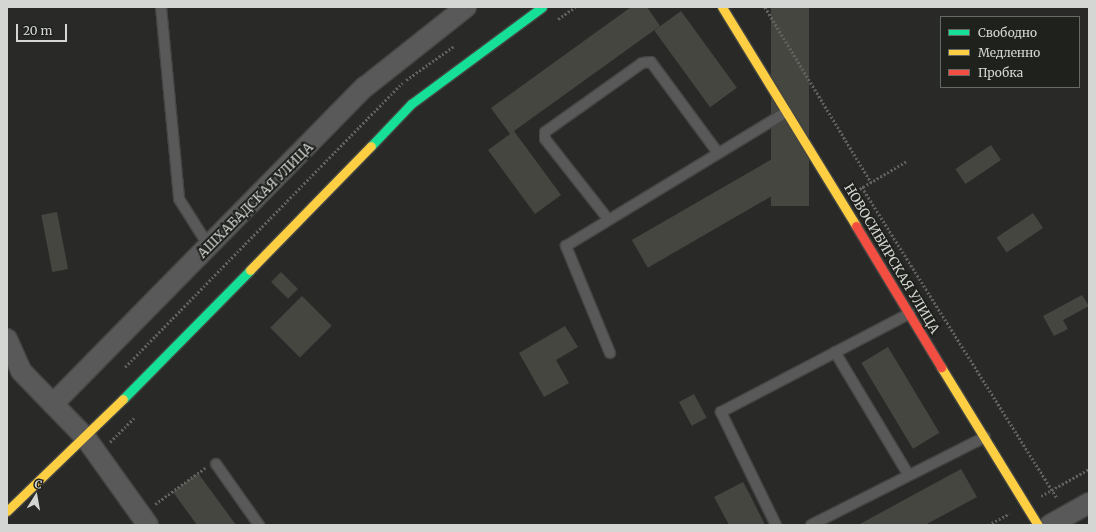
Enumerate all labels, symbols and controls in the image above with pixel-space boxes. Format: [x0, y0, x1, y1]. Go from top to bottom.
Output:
scale bar [18, 16, 69, 42]
legend [940, 16, 1080, 88]
text: 20 m [23, 23, 52, 38]
text: Свободно [978, 25, 1037, 40]
text: Медленно [978, 45, 1040, 60]
text: Пробка [978, 65, 1023, 80]
street label: АШХАБАДСКАЯ УЛИЦА [195, 140, 317, 262]
street label: НОВОСИБИРСКАЯ УЛИЦА [840, 181, 942, 337]
north arrow [16, 476, 56, 516]
text: С [33, 477, 43, 492]

